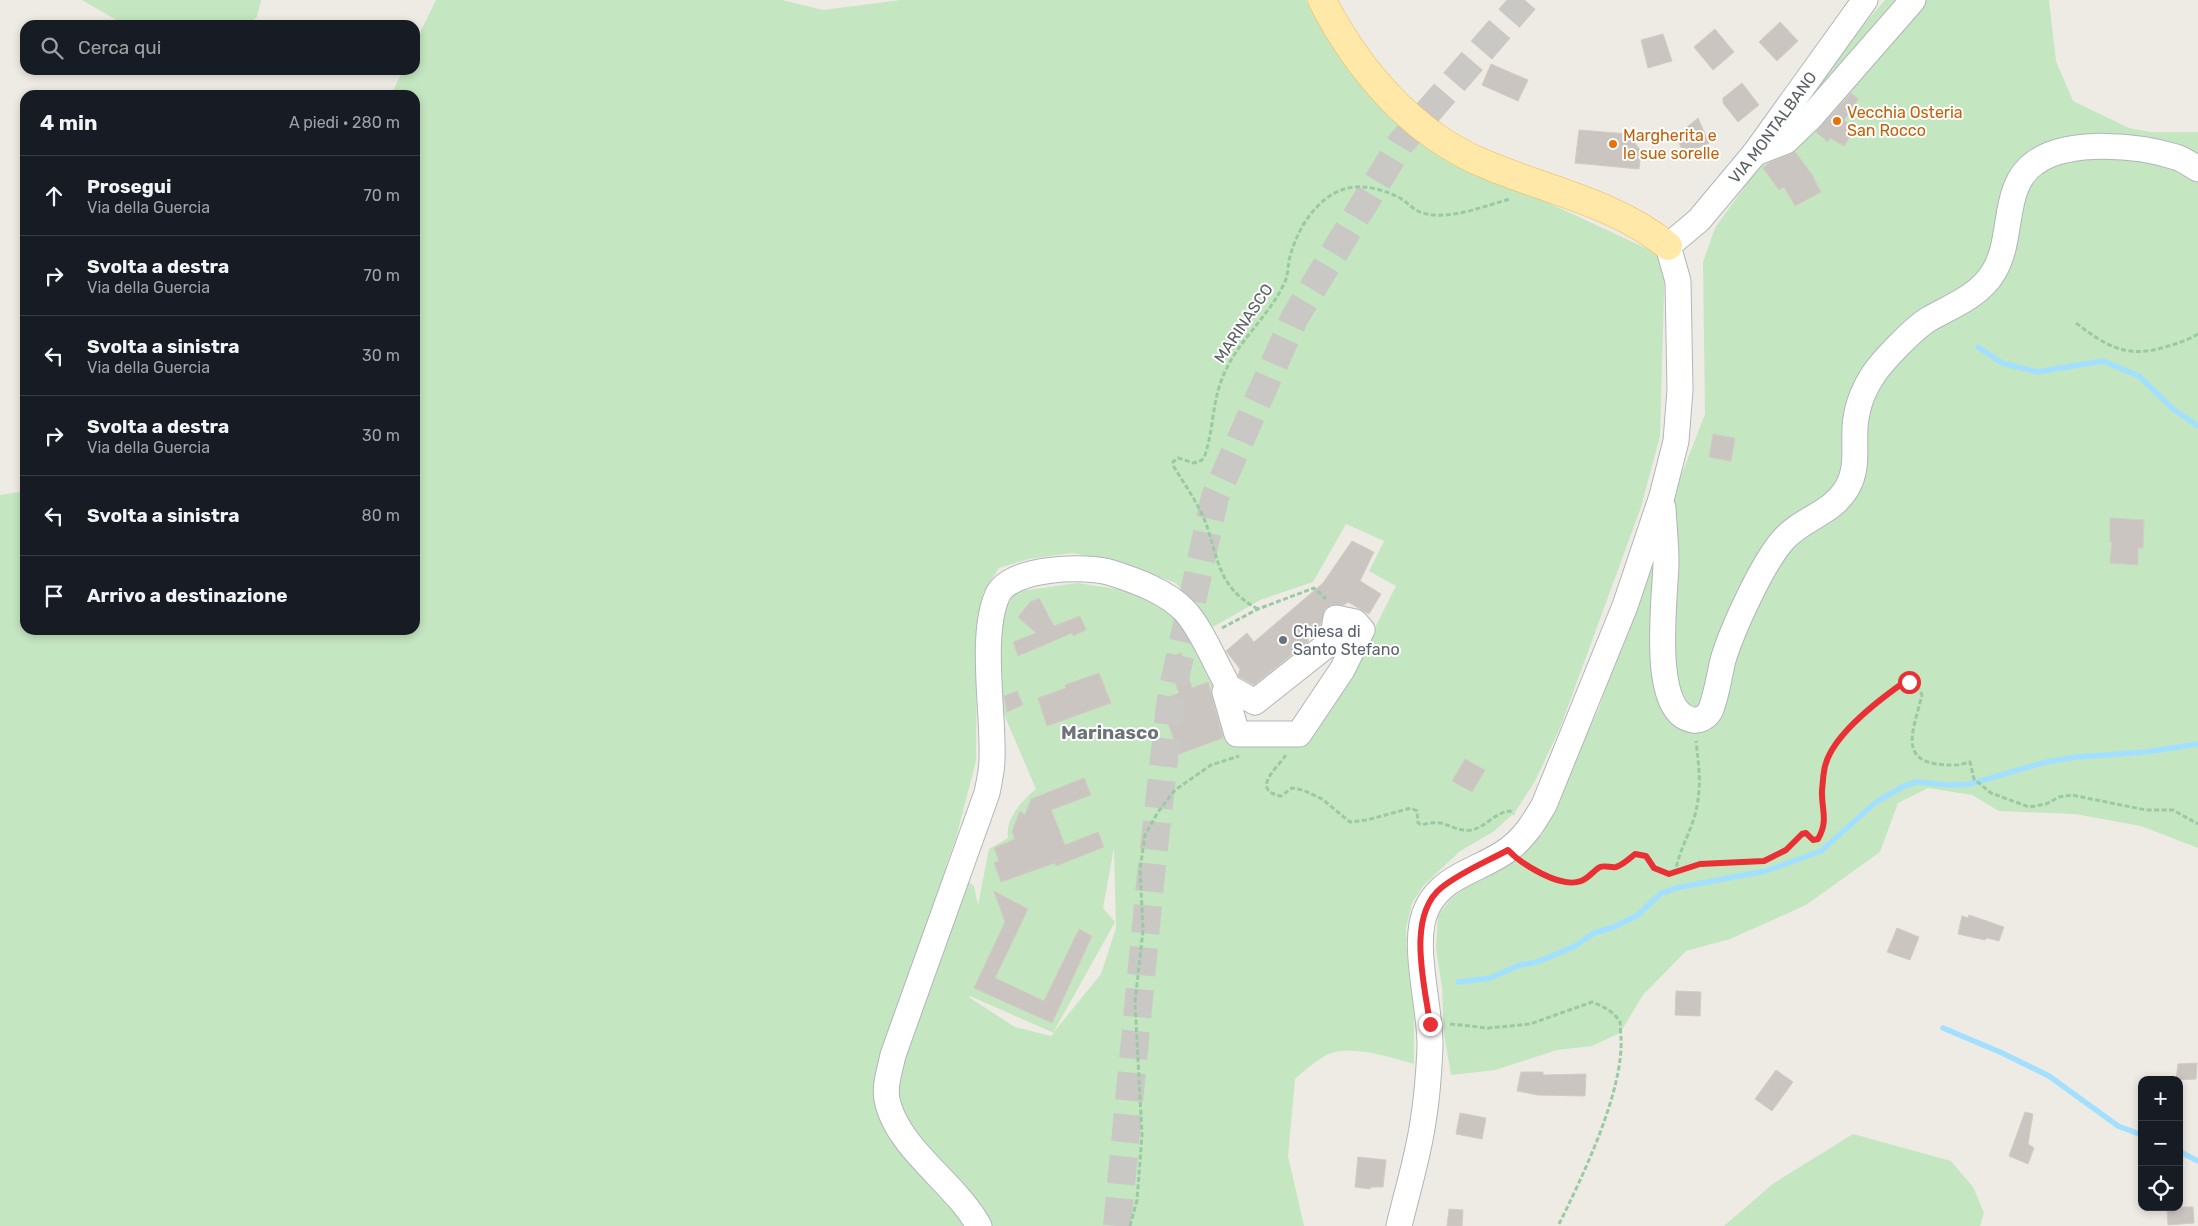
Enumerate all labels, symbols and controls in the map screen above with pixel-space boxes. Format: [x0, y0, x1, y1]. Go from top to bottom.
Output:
search box [20, 20, 420, 75]
icon: search [38, 34, 66, 62]
text: Cerca qui [78, 36, 161, 59]
street label: VIA MONTALBANO [1725, 68, 1821, 187]
place label: Vecchia Osteria San Rocco [1847, 103, 1963, 140]
text: 4 min [40, 110, 98, 135]
text: A piedi · 280 m [289, 113, 400, 132]
marker: Vecchia Osteria San Rocco [1831, 115, 1843, 127]
place label: Margherita e le sue sorelle [1623, 126, 1719, 163]
marker: Margherita e le sue sorelle [1607, 138, 1619, 150]
text: Prosegui [87, 175, 171, 198]
icon: ahead [40, 182, 68, 210]
text: 70 m [363, 186, 400, 205]
text: Via della Guercia [87, 198, 210, 217]
text: Svolta a destra [87, 255, 229, 278]
icon: right [40, 262, 68, 290]
text: 70 m [363, 266, 400, 285]
text: Via della Guercia [87, 278, 210, 297]
street label: MARINASCO [1210, 280, 1277, 366]
text: Svolta a sinistra [87, 335, 240, 358]
icon: left [40, 342, 68, 370]
text: 30 m [362, 346, 400, 365]
text: Via della Guercia [87, 358, 210, 377]
text: Svolta a destra [87, 415, 229, 438]
icon: right [40, 422, 68, 450]
text: 30 m [362, 426, 400, 445]
text: Via della Guercia [87, 438, 210, 457]
icon: left [40, 502, 68, 530]
text: Svolta a sinistra [87, 504, 240, 527]
text: 80 m [362, 506, 400, 525]
icon: arrive [40, 582, 68, 610]
text: Arrivo a destinazione [87, 584, 288, 607]
place label: Chiesa di Santo Stefano [1293, 622, 1400, 659]
marker: Chiesa di Santo Stefano [1277, 634, 1289, 646]
route start [1898, 671, 1921, 694]
district label: Marinasco [1061, 721, 1159, 744]
route end [1419, 1013, 1442, 1036]
map controls [2138, 1076, 2183, 1211]
button: + [2138, 1076, 2183, 1121]
button: − [2138, 1121, 2183, 1166]
button: locate [2138, 1166, 2183, 1211]

